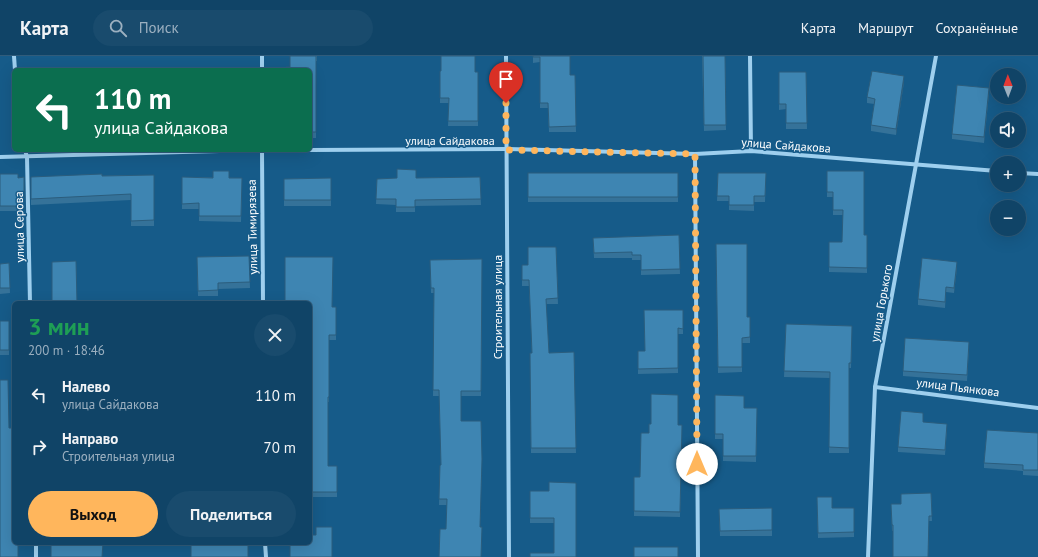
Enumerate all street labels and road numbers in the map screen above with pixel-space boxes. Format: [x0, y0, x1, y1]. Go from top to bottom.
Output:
street label: улица Сайдакова [405, 133, 495, 148]
street label: улица Сайдакова [741, 134, 831, 156]
street label: улица Тимирязева [244, 179, 260, 275]
street label: улица Серова [11, 191, 27, 263]
street label: Строительная улица [490, 255, 505, 359]
street label: улица Горького [867, 263, 895, 343]
street label: улица Пьянкова [916, 374, 1000, 400]

